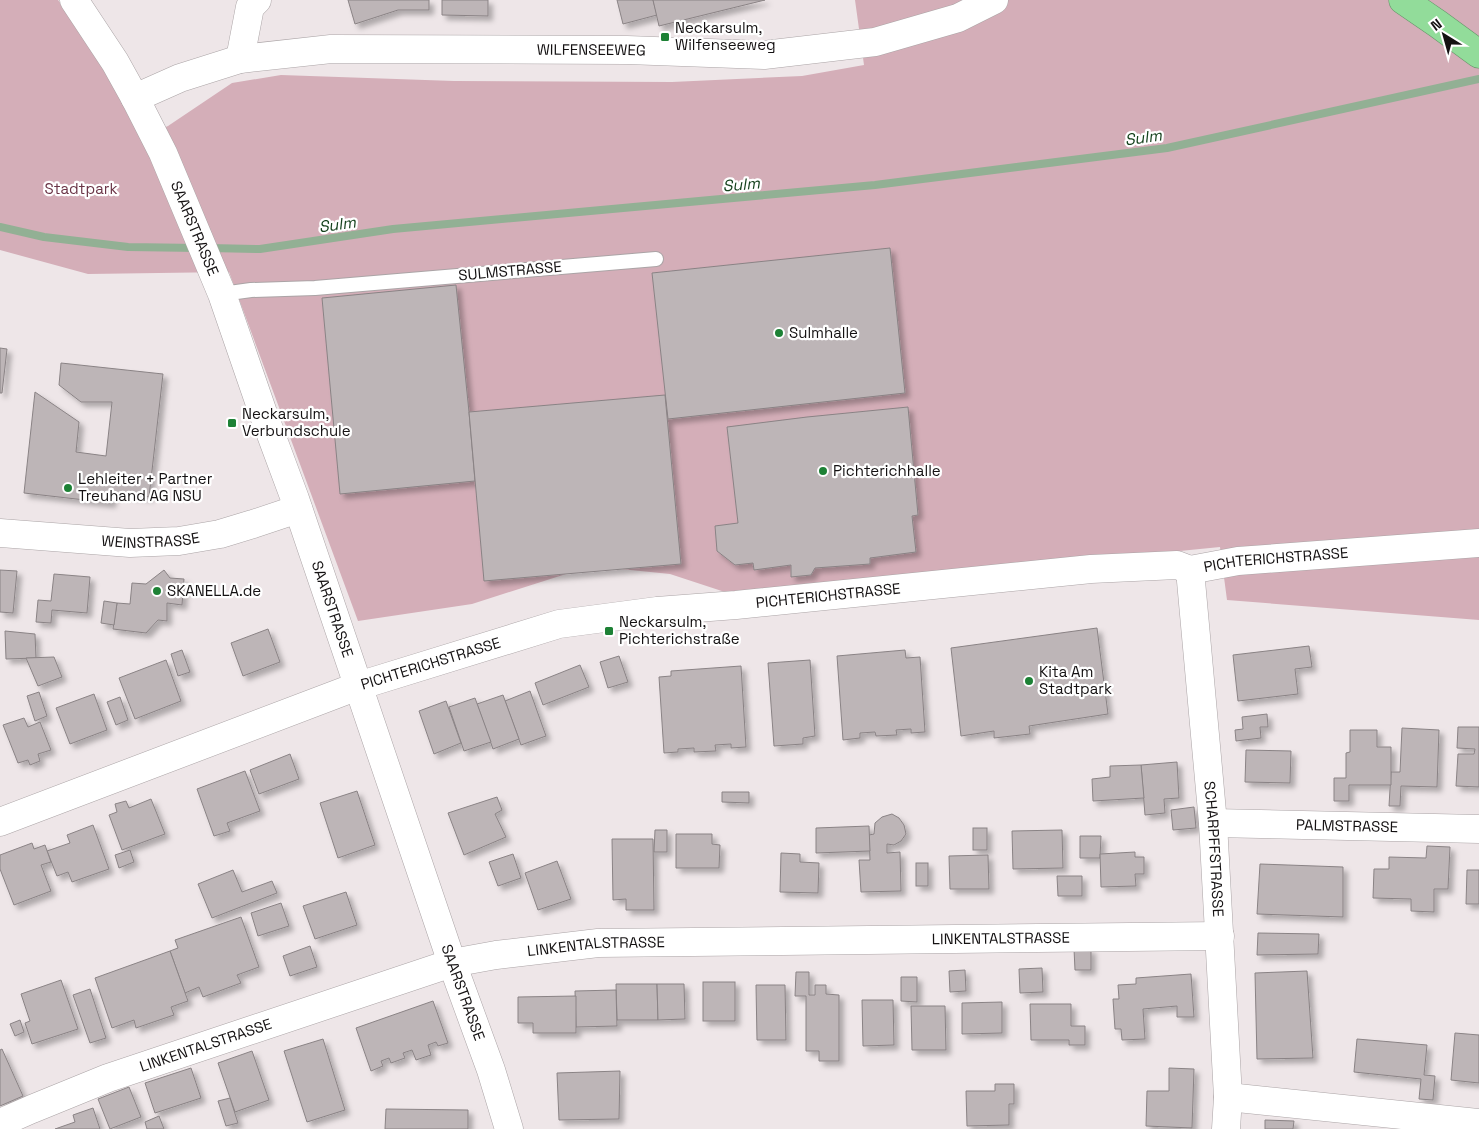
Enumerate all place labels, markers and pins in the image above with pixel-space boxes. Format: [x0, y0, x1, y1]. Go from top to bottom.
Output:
place label: Neckarsulm, Wilfenseeweg [675, 18, 776, 54]
marker: Neckarsulm, Wilfenseeweg [659, 31, 671, 43]
place label: Sulmhalle [789, 323, 858, 342]
marker: Sulmhalle [773, 327, 785, 339]
place label: Neckarsulm, Verbundschule [242, 404, 351, 440]
marker: Neckarsulm, Verbundschule [226, 417, 238, 429]
place label: Pichterichhalle [833, 461, 941, 480]
marker: Pichterichhalle [817, 465, 829, 477]
place label: Lehleiter + Partner Treuhand AG NSU [78, 469, 213, 505]
marker: Lehleiter + Partner Treuhand AG NSU [62, 482, 74, 494]
place label: SKANELLA.de [167, 581, 261, 600]
marker: SKANELLA.de [151, 585, 163, 597]
place label: Neckarsulm, Pichterichstraße [619, 612, 740, 648]
marker: Neckarsulm, Pichterichstraße [603, 625, 615, 637]
place label: Kita Am Stadtpark [1039, 662, 1112, 698]
marker: Kita Am Stadtpark [1023, 675, 1035, 687]

